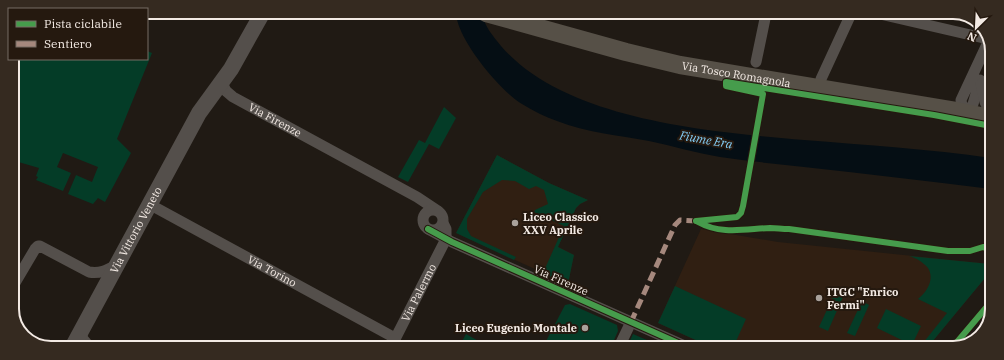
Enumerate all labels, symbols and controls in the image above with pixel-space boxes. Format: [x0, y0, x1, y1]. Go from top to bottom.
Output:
legend [8, 8, 148, 60]
north arrow [956, 8, 996, 48]
text: Pista ciclabile [44, 16, 122, 31]
text: N [965, 29, 979, 45]
text: Sentiero [44, 36, 92, 51]
street label: Via Tosco Romagnola [681, 58, 792, 90]
street label: Via Firenze [246, 100, 304, 140]
water label: Fiume Era [677, 127, 734, 152]
street label: Via Vittorio Veneto [107, 184, 165, 276]
place label: Liceo Classico XXV Aprile [523, 210, 599, 237]
marker: Liceo Classico XXV Aprile [510, 218, 520, 228]
street label: Via Torino [245, 252, 299, 290]
street label: Via Palermo [398, 262, 439, 324]
street label: Via Firenze [531, 262, 591, 298]
place label: ITGC "Enrico Fermi" [827, 285, 898, 312]
marker: ITGC "Enrico Fermi" [814, 293, 824, 303]
place label: Liceo Eugenio Montale [455, 321, 577, 335]
marker: Liceo Eugenio Montale [580, 323, 590, 333]

